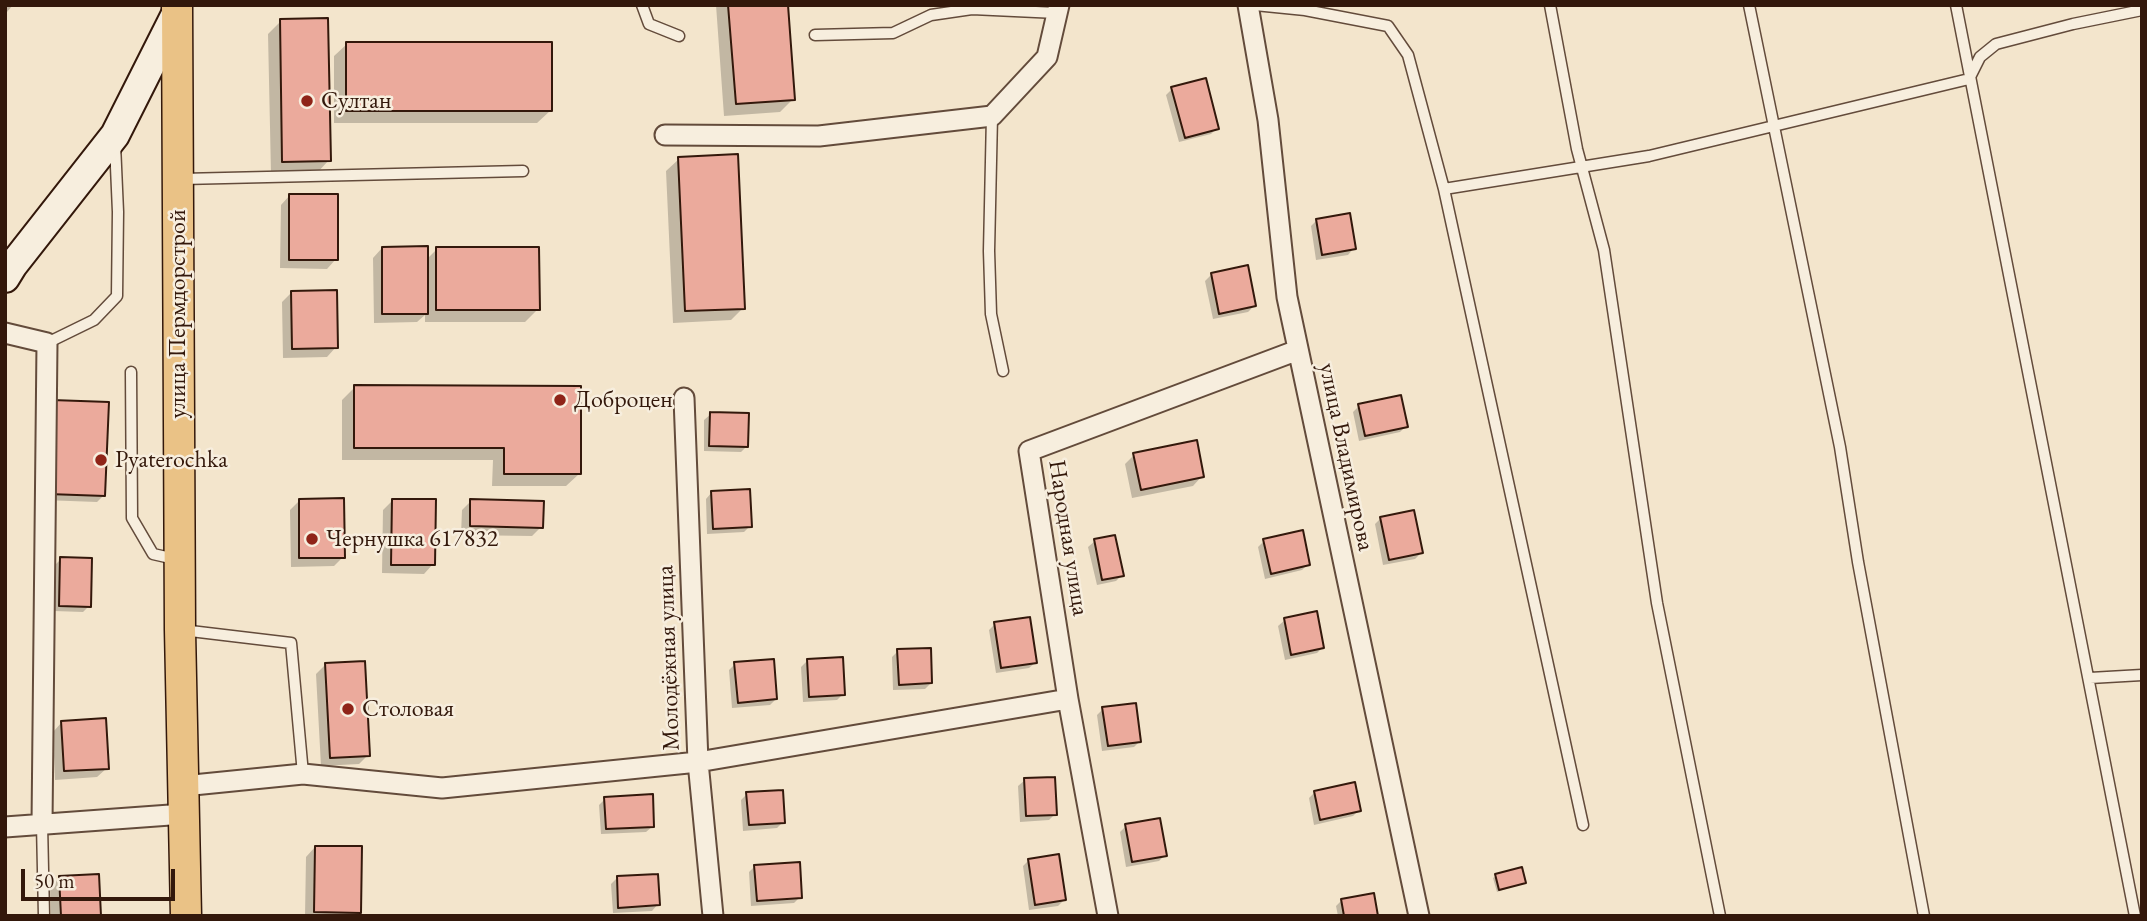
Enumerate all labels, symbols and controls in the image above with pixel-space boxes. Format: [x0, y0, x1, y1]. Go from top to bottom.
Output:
place label: Султан [321, 87, 391, 115]
marker: Султан [299, 93, 315, 109]
street label: улица Пермдорстрой [164, 209, 192, 419]
street label: улица Владимирова [1312, 360, 1380, 554]
place label: Доброцен [574, 386, 673, 414]
marker: Доброцен [552, 392, 568, 408]
place label: Pyaterochka [115, 446, 228, 474]
marker: Pyaterochka [93, 452, 109, 468]
street label: Народная улица [1041, 458, 1095, 618]
place label: Чернушка 617832 [326, 525, 498, 553]
marker: Чернушка 617832 [304, 531, 320, 547]
street label: Молодёжная улица [651, 565, 687, 751]
place label: Столовая [362, 695, 454, 723]
marker: Столовая [340, 701, 356, 717]
scale bar [24, 855, 178, 899]
text: 50 m [34, 867, 75, 894]

